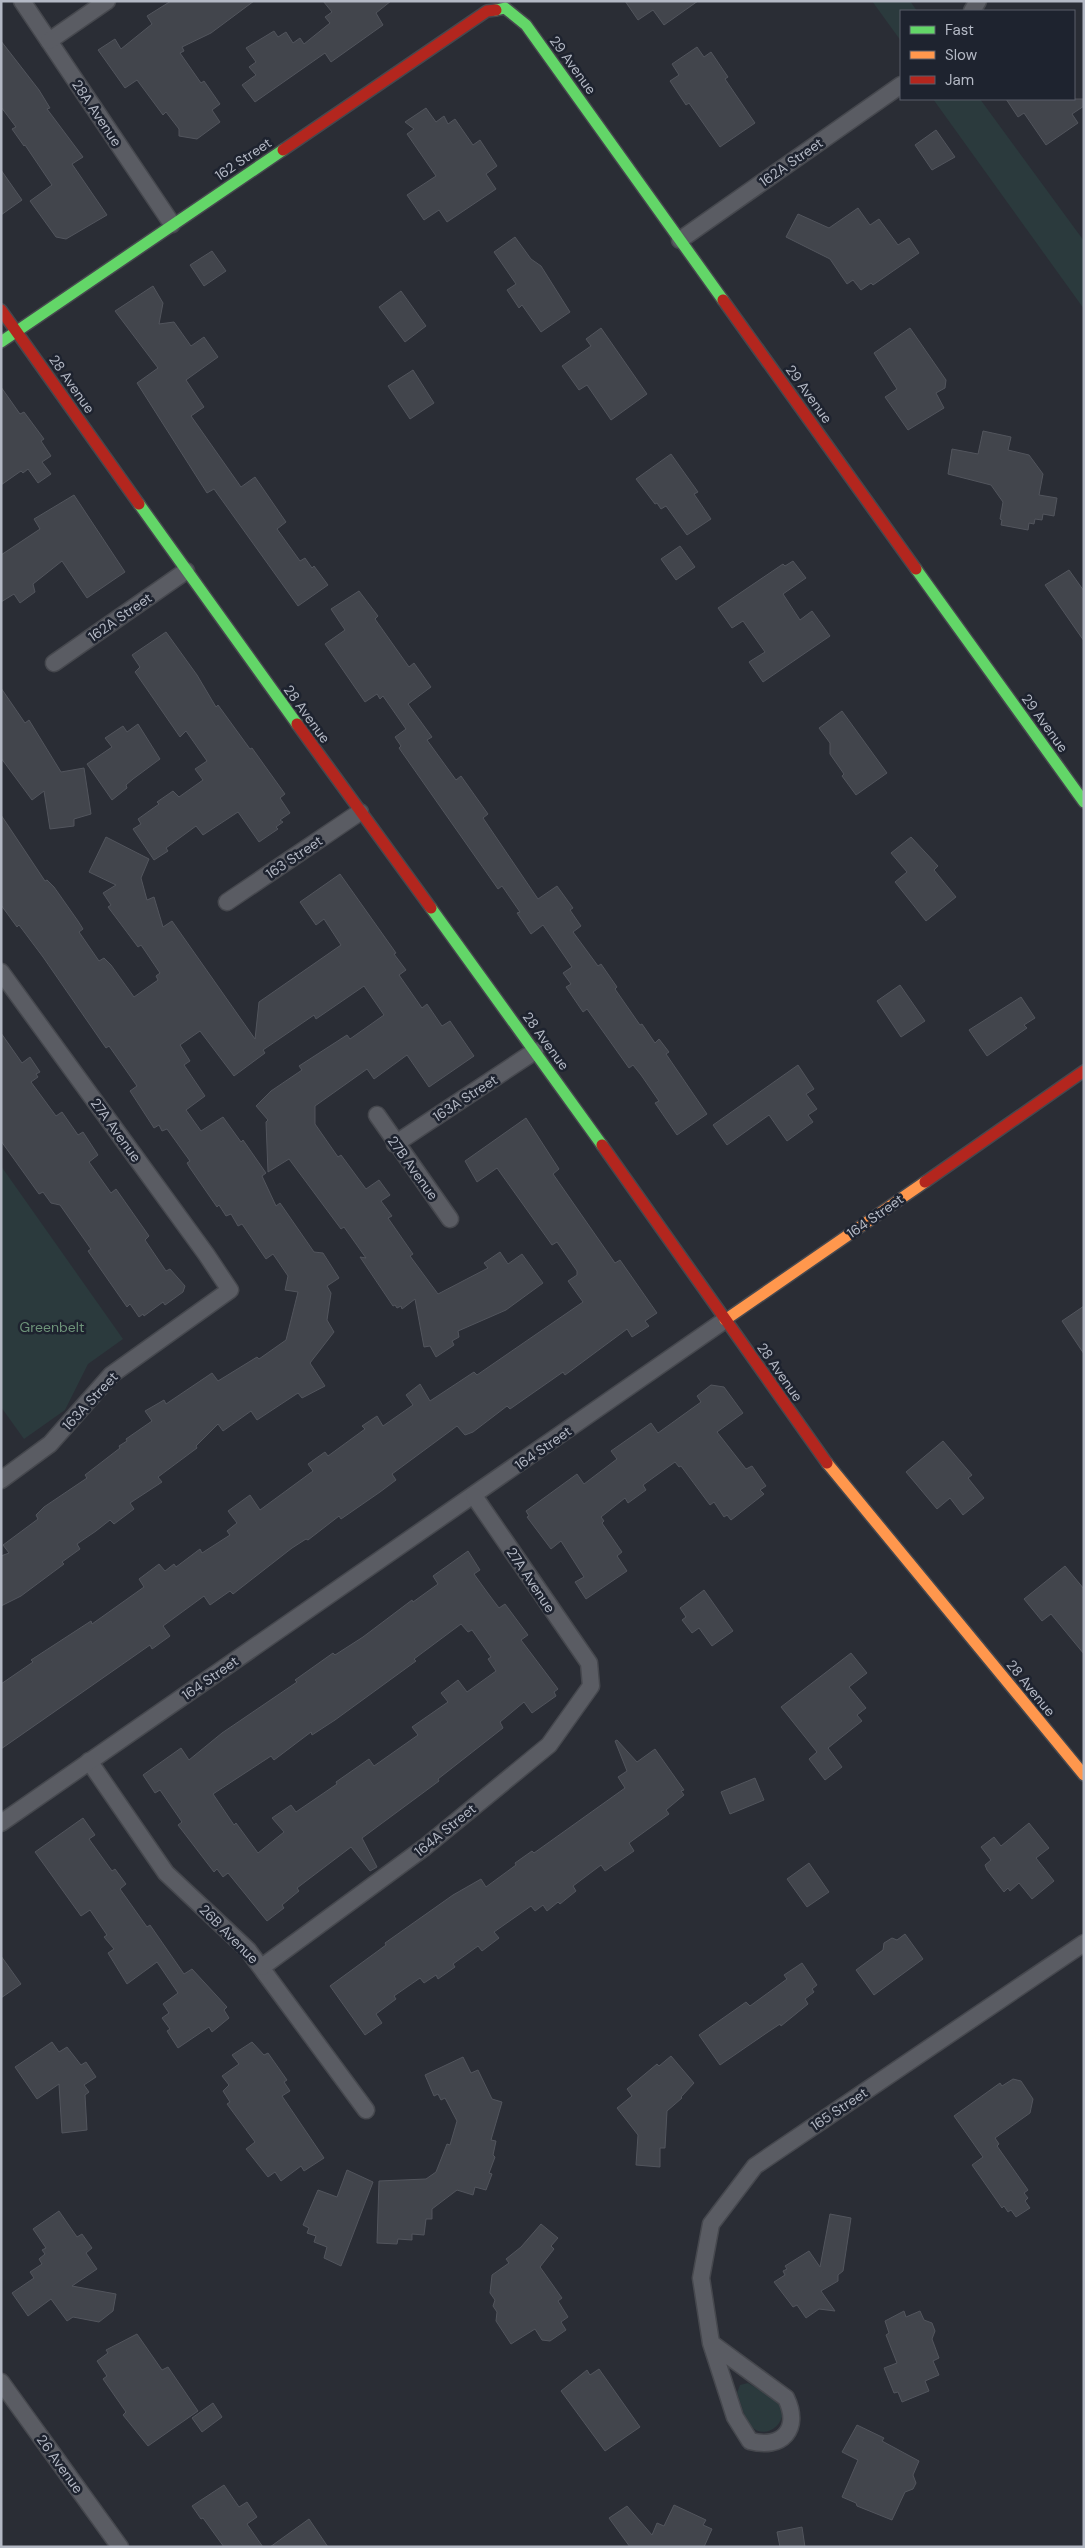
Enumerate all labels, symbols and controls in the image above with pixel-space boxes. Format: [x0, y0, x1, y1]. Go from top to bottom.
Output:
legend [900, 10, 1075, 100]
text: Fast [945, 20, 974, 40]
street label: 29 Avenue [546, 32, 600, 98]
text: Slow [945, 45, 978, 65]
text: Jam [945, 70, 974, 90]
street label: 28A Avenue [68, 76, 126, 150]
street label: 162 Street [211, 134, 275, 184]
street label: 162A Street [756, 134, 826, 190]
street label: 28 Avenue [45, 351, 99, 417]
street label: 29 Avenue [782, 361, 836, 427]
street label: 162A Street [85, 589, 155, 645]
street label: 28 Avenue [280, 681, 334, 747]
street label: 29 Avenue [1018, 690, 1072, 756]
street label: 163 Street [262, 831, 326, 883]
street label: 28 Avenue [519, 1008, 573, 1074]
street label: 163A Street [429, 1070, 501, 1126]
street label: 27A Avenue [87, 1094, 145, 1166]
street label: 27B Avenue [384, 1132, 442, 1204]
street label: 164 Street [843, 1190, 907, 1242]
park label: Greenbelt [20, 1318, 84, 1336]
street label: 28 Avenue [753, 1339, 807, 1405]
street label: 163A Street [58, 1368, 122, 1434]
street label: 164 Street [511, 1422, 575, 1474]
street label: 27A Avenue [503, 1544, 559, 1616]
street label: 164 Street [178, 1652, 242, 1704]
street label: 28 Avenue [1003, 1656, 1059, 1720]
street label: 164A Street [410, 1800, 480, 1860]
street label: 26B Avenue [196, 1901, 262, 1967]
street label: 165 Street [807, 2083, 871, 2135]
street label: 26 Avenue [33, 2431, 87, 2497]

